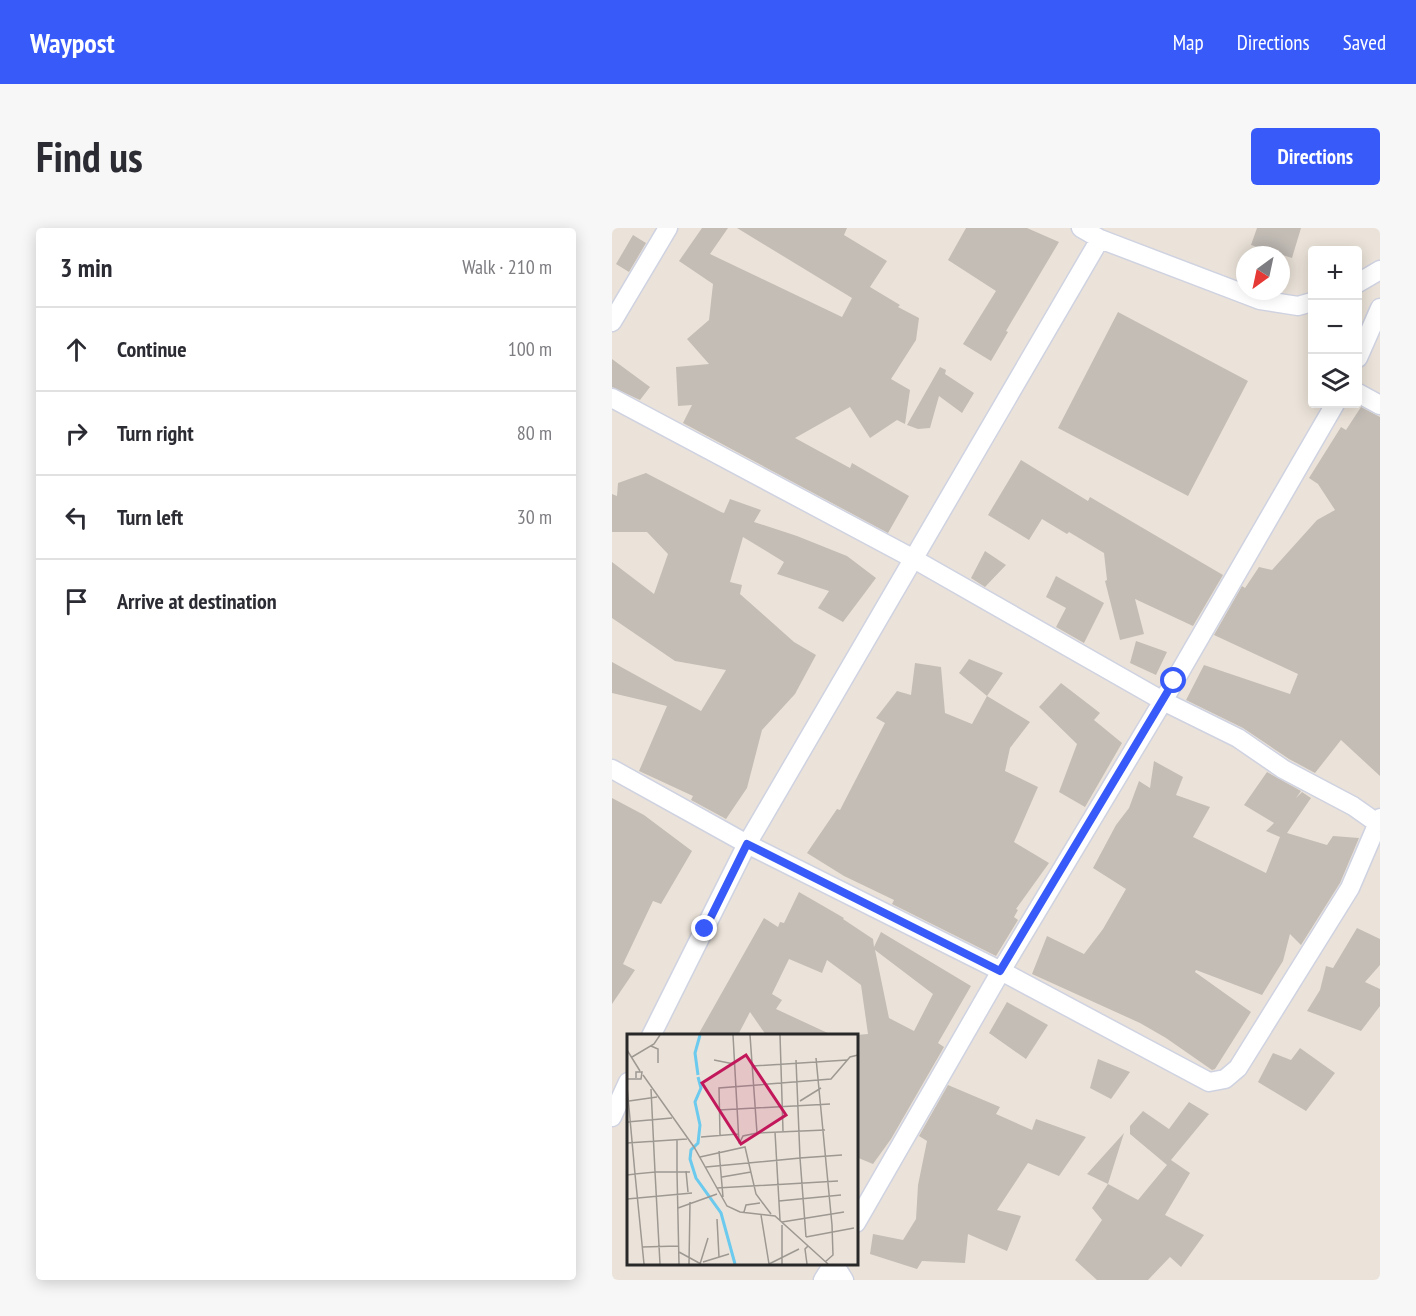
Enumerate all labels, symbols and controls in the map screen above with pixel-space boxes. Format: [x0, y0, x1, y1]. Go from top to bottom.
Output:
text: Waypost [30, 24, 115, 61]
text: Map [1173, 29, 1204, 56]
text: Directions [1237, 29, 1310, 56]
text: Saved [1343, 29, 1386, 56]
button: Directions [1251, 128, 1380, 185]
text: Find us [36, 129, 143, 184]
north arrow [1236, 246, 1290, 300]
map controls [1308, 246, 1362, 408]
button: + [1308, 246, 1362, 300]
text: 3 min [60, 251, 113, 284]
text: Walk · 210 m [462, 254, 552, 280]
button: − [1308, 300, 1362, 354]
icon: ahead [60, 333, 93, 366]
text: Continue [117, 335, 187, 363]
text: 100 m [508, 336, 552, 362]
button: layers [1308, 354, 1362, 408]
icon: right [60, 417, 93, 450]
text: Turn right [117, 419, 194, 447]
text: 80 m [517, 420, 552, 446]
icon: left [60, 501, 93, 534]
text: Turn left [117, 503, 183, 531]
text: 30 m [517, 504, 552, 530]
icon: arrive [60, 585, 93, 618]
text: Arrive at destination [117, 587, 277, 615]
route start [1160, 667, 1186, 693]
route end [691, 915, 717, 941]
inset map [627, 1034, 858, 1265]

